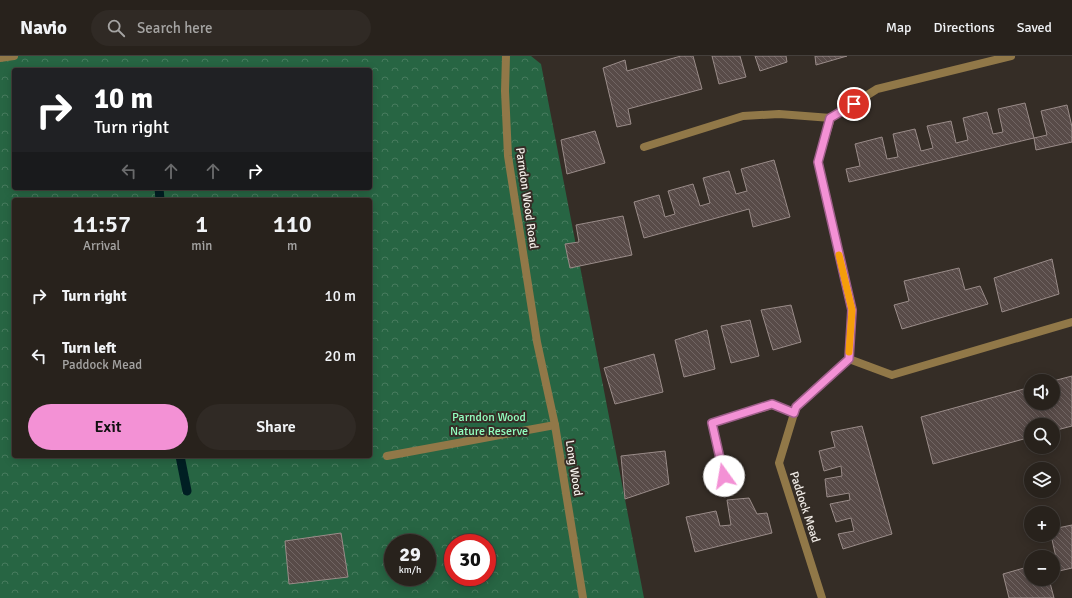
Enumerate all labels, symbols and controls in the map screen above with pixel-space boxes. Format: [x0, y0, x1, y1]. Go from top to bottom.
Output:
search box [91, 10, 371, 46]
text: Navio [20, 16, 67, 40]
icon: search [105, 17, 127, 39]
text: Search here [137, 19, 213, 37]
text: Map [886, 19, 912, 36]
text: Directions [934, 19, 995, 36]
text: Saved [1017, 19, 1052, 36]
text: 10 m [94, 82, 153, 116]
icon: right [28, 84, 80, 136]
pin [837, 87, 871, 121]
icon: arrive [843, 93, 865, 115]
text: Turn right [94, 116, 169, 138]
street label: Parndon Wood Road [512, 146, 541, 250]
icon: left [118, 160, 140, 182]
icon: ahead [160, 160, 182, 182]
icon: ahead [202, 160, 224, 182]
icon: right [244, 160, 266, 182]
text: 11:57 [72, 209, 131, 239]
text: 1 [195, 209, 208, 239]
text: 110 [273, 209, 312, 239]
text: Arrival [83, 238, 120, 254]
text: min [191, 238, 212, 254]
text: m [287, 238, 297, 254]
icon: right [28, 285, 50, 307]
text: Turn right [62, 287, 127, 305]
text: 10 m [325, 287, 356, 305]
text: Turn left [62, 339, 116, 357]
icon: left [28, 345, 50, 367]
text: 20 m [325, 347, 356, 365]
text: Paddock Mead [62, 357, 142, 373]
map controls [1024, 374, 1060, 586]
button: sound [1024, 374, 1060, 410]
button: Exit [28, 404, 188, 450]
button: Share [196, 404, 356, 450]
park label: Parndon Wood Nature Reserve [450, 410, 528, 439]
button: search [1024, 418, 1060, 454]
street label: Long Wood [562, 439, 585, 497]
position arrow [703, 455, 745, 497]
button: layers [1024, 462, 1060, 498]
street label: Paddock Mead [786, 470, 823, 545]
button: + [1024, 506, 1060, 542]
speed limit sign: 30 [444, 534, 496, 586]
text: 29 [399, 542, 421, 567]
button: − [1024, 550, 1060, 586]
text: km/h [399, 564, 421, 576]

